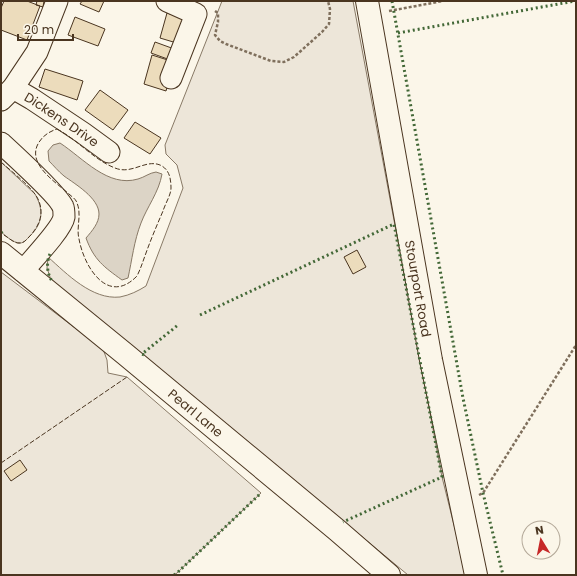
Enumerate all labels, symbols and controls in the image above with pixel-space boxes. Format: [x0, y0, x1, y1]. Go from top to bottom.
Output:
scale bar [18, 16, 73, 42]
text: 20 m [24, 21, 54, 38]
street label: Dickens Drive [21, 88, 103, 152]
street label: Stourport Road [400, 239, 436, 338]
street label: Pearl Lane [164, 385, 227, 442]
north arrow [521, 520, 561, 560]
text: N [534, 522, 545, 539]

